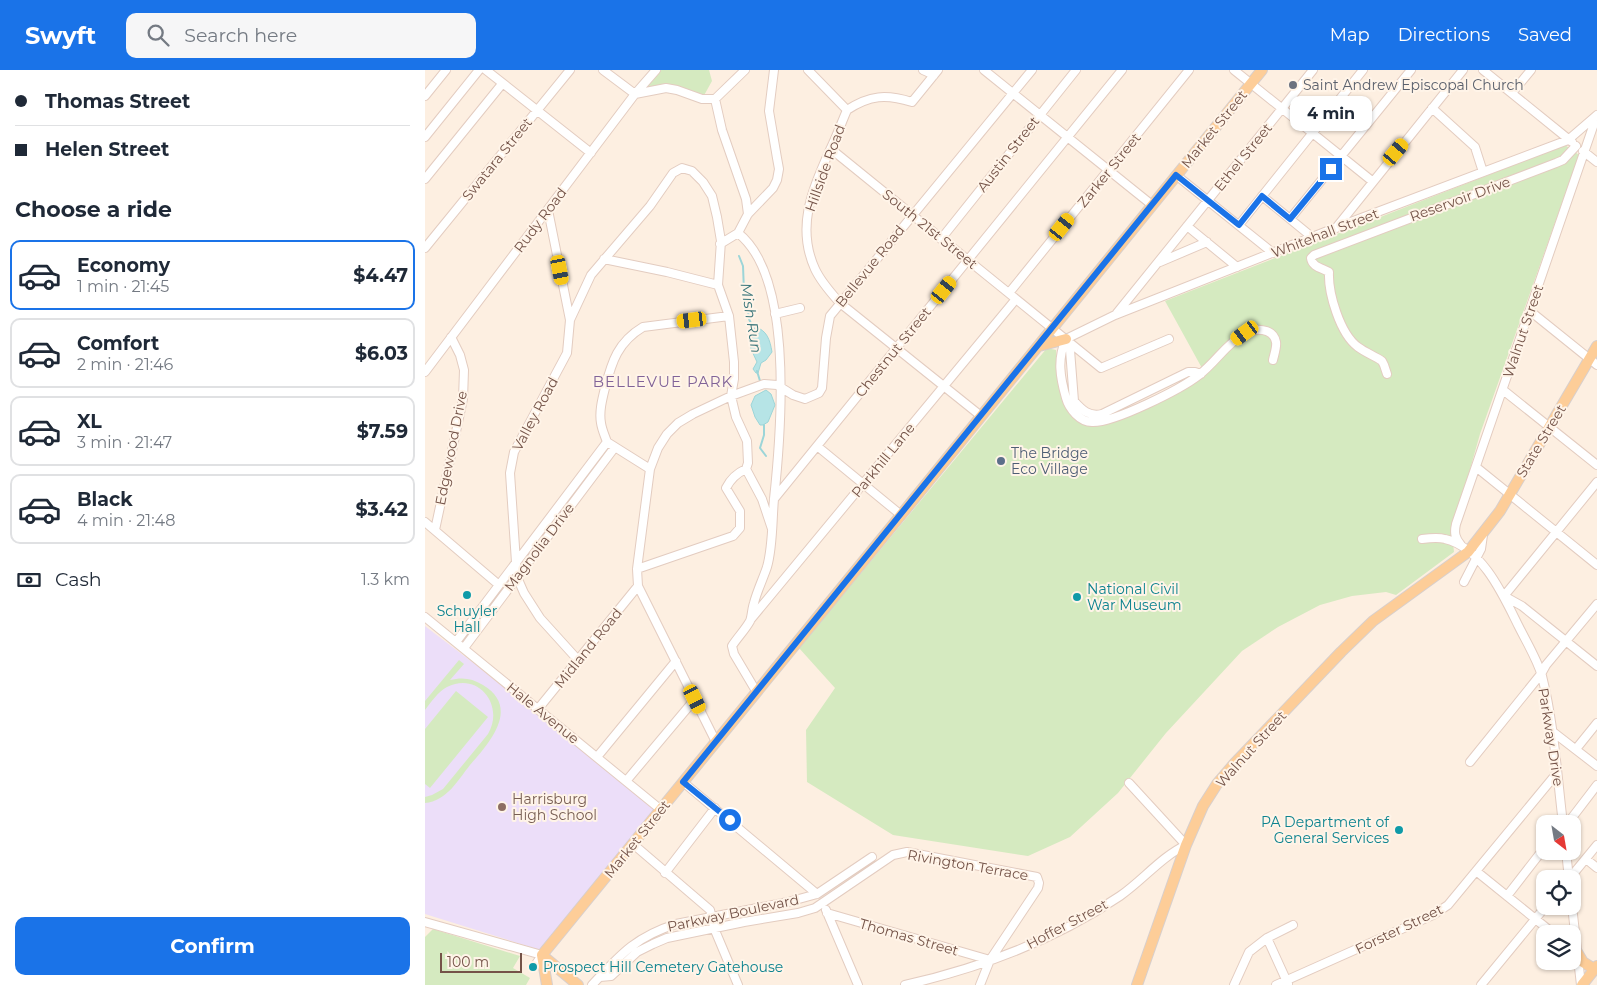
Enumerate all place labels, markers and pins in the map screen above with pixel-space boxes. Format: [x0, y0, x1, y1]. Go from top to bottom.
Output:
place label: Saint Andrew Episcopal Church [1303, 76, 1524, 94]
marker: Saint Andrew Episcopal Church [1287, 79, 1299, 91]
place label: The Bridge Eco Village [1011, 444, 1088, 478]
marker: The Bridge Eco Village [995, 455, 1007, 467]
place label: National Civil War Museum [1087, 580, 1182, 614]
marker: Schuyler Hall [461, 589, 473, 601]
marker: National Civil War Museum [1071, 591, 1083, 603]
place label: Schuyler Hall [437, 602, 498, 636]
place label: Harrisburg High School [512, 790, 597, 824]
marker: Harrisburg High School [496, 801, 508, 813]
place label: PA Department of General Services [1261, 813, 1390, 847]
marker: PA Department of General Services [1393, 824, 1405, 836]
place label: Prospect Hill Cemetery Gatehouse [543, 958, 783, 976]
marker: Prospect Hill Cemetery Gatehouse [527, 961, 539, 973]

